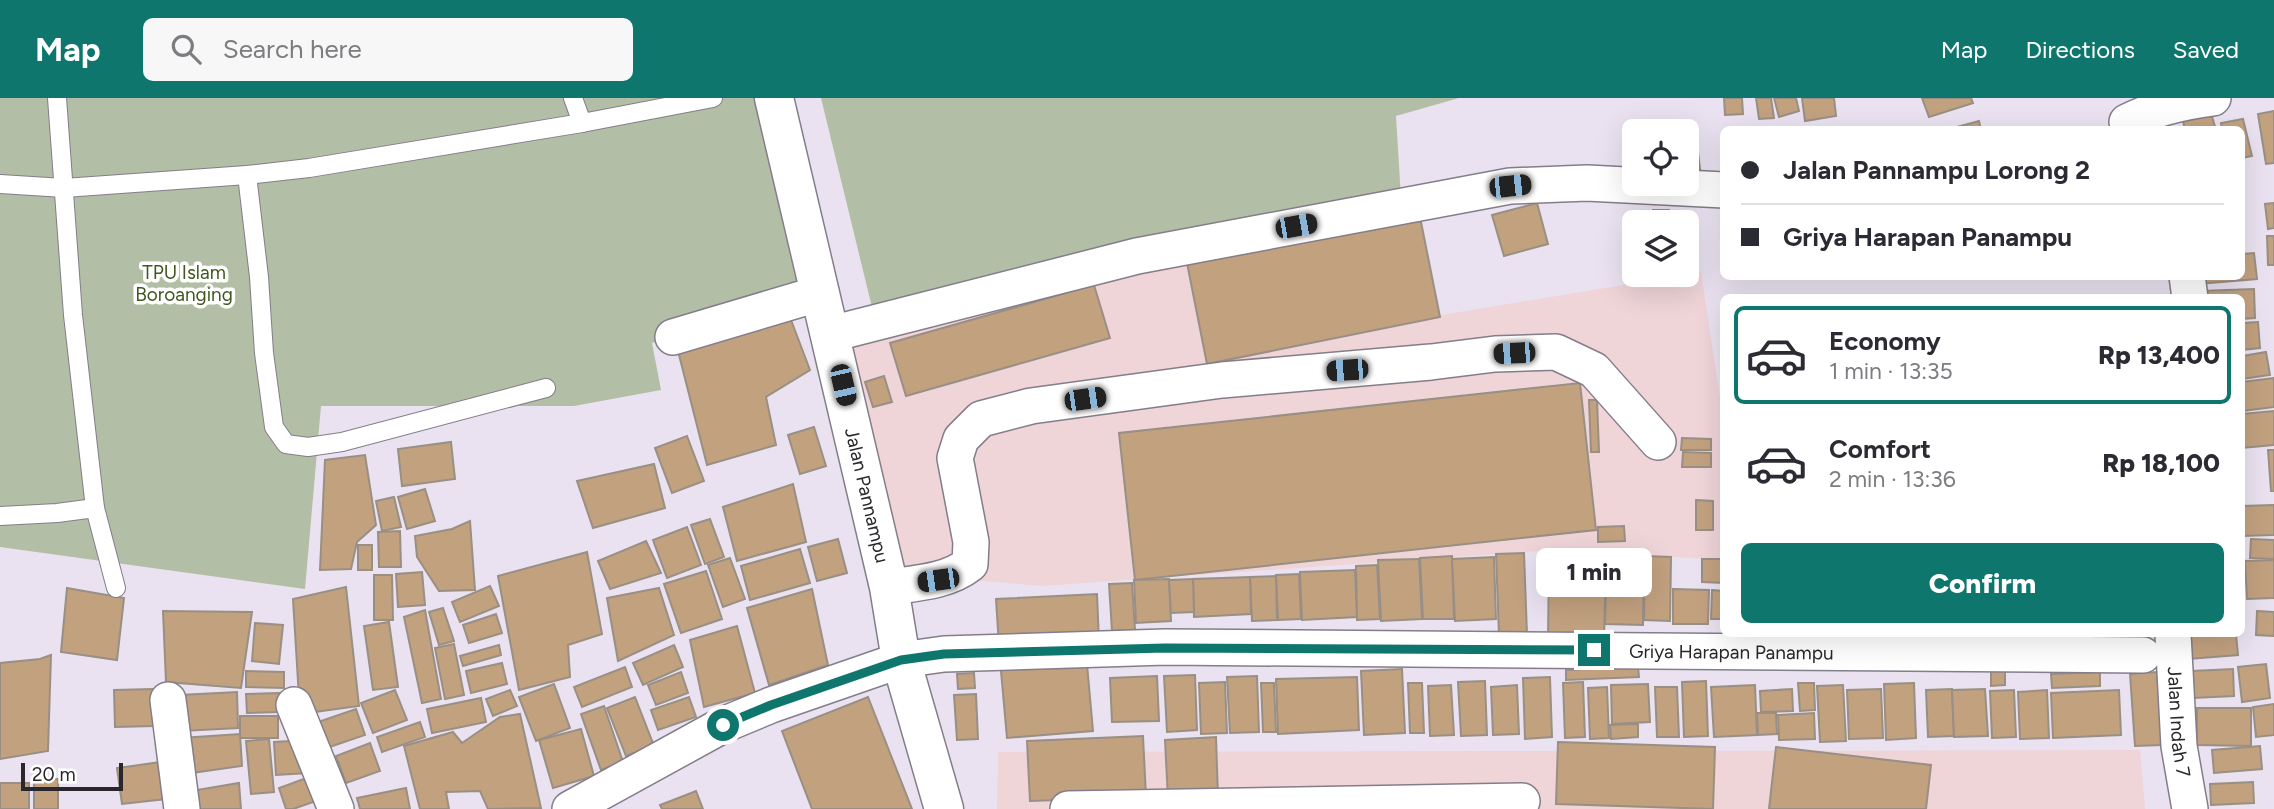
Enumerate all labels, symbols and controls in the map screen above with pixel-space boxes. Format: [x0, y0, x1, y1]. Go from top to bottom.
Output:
search box [143, 18, 633, 81]
text: Map [35, 30, 101, 69]
icon: search [167, 30, 205, 68]
text: Search here [223, 33, 362, 65]
text: Map [1941, 35, 1987, 64]
text: Directions [2025, 35, 2135, 64]
text: Saved [2173, 35, 2239, 64]
map controls [1622, 119, 1699, 287]
button: locate [1622, 119, 1699, 196]
text: Jalan Pannampu Lorong 2 [1783, 154, 2090, 186]
car [1489, 173, 1532, 199]
button: layers [1622, 210, 1699, 287]
car [1274, 212, 1319, 240]
text: Griya Harapan Panampu [1783, 221, 2072, 253]
park label: TPU Islam Boroanging [135, 261, 233, 306]
icon: car [1745, 324, 1808, 387]
text: Economy [1829, 325, 1941, 357]
text: Rp 13,400 [2098, 339, 2220, 371]
car [1493, 341, 1536, 365]
text: 1 min · 13:35 [1829, 357, 1953, 385]
car [1326, 358, 1369, 382]
car [829, 362, 858, 408]
car [1063, 386, 1108, 412]
street label: Jalan Pannampu [840, 425, 894, 565]
icon: car [1745, 432, 1808, 495]
text: Comfort [1829, 433, 1931, 465]
text: Rp 18,100 [2102, 447, 2220, 479]
text: 2 min · 13:36 [1829, 465, 1956, 493]
button: Confirm [1741, 543, 2224, 623]
callout: 1 min [1536, 548, 1652, 598]
text: 1 min [1567, 558, 1621, 586]
car [916, 567, 961, 593]
route end [1578, 634, 1610, 666]
street label: Griya Harapan Panampu [1629, 640, 1834, 664]
street label: Jalan Indah 7 [2163, 666, 2195, 779]
route start [707, 709, 739, 741]
scale bar [21, 760, 122, 792]
text: 20 m [32, 763, 76, 786]

